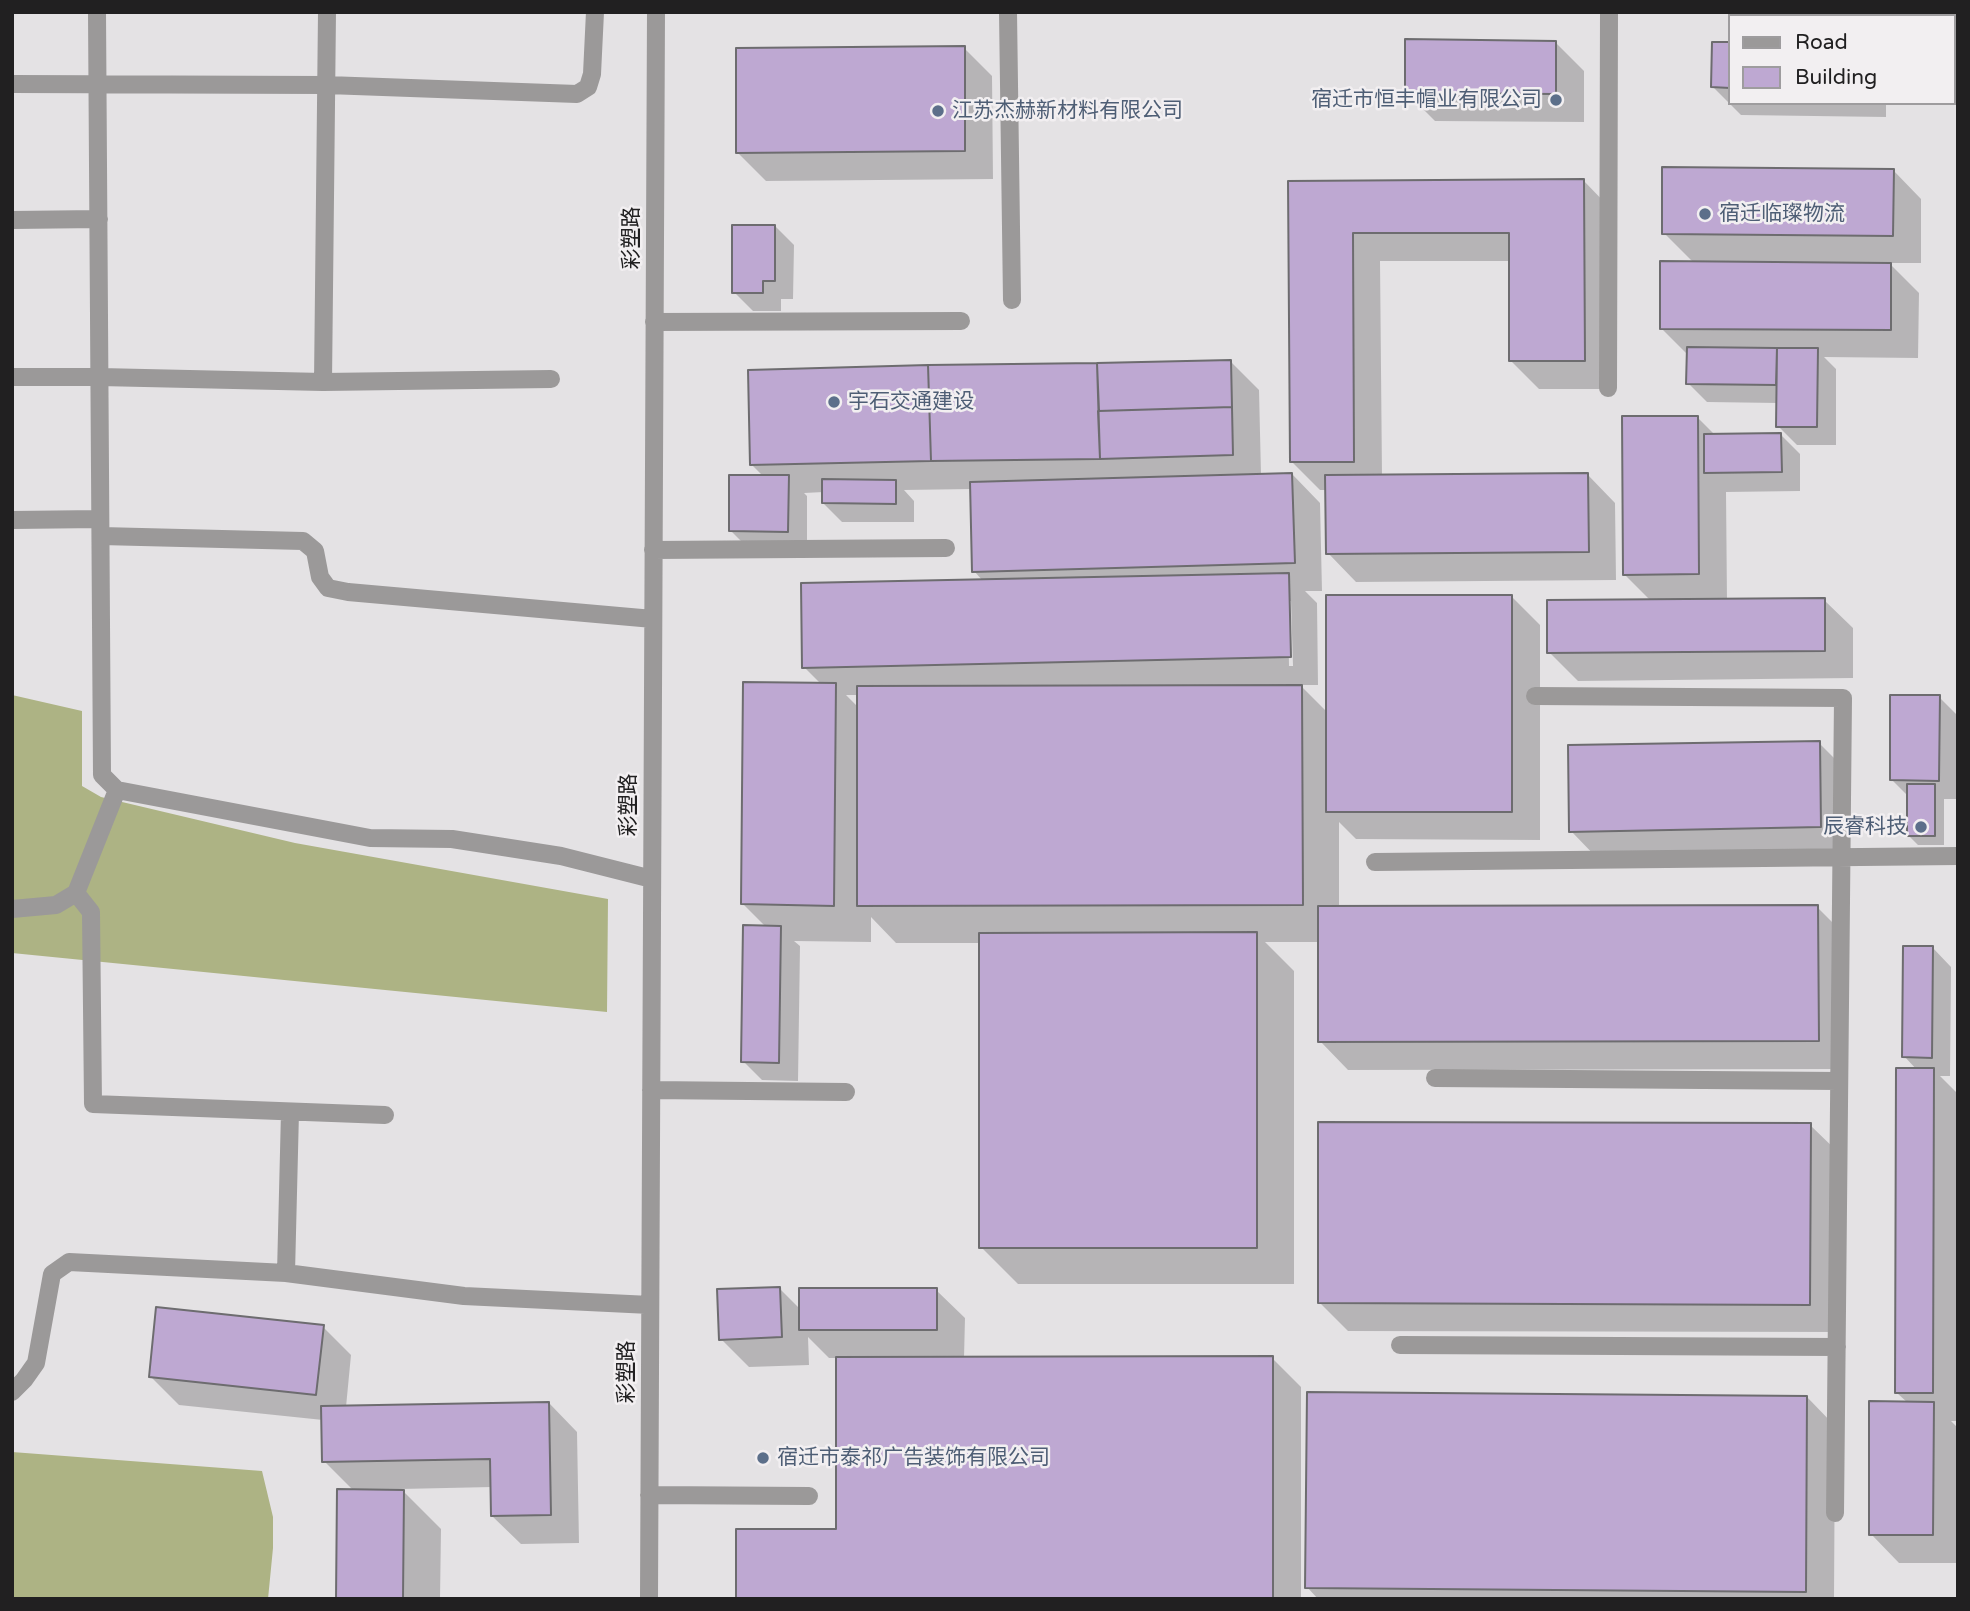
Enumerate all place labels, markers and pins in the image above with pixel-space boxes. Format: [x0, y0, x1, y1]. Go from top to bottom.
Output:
place label: 宿迁市恒丰帽业有限公司 [1311, 87, 1542, 113]
marker: 宿迁市恒丰帽业有限公司 [1548, 92, 1564, 108]
place label: 江苏杰赫新材料有限公司 [952, 98, 1183, 124]
marker: 江苏杰赫新材料有限公司 [930, 103, 946, 119]
place label: 宿迁临璨物流 [1719, 201, 1845, 227]
marker: 宿迁临璨物流 [1697, 206, 1713, 222]
place label: 宇石交通建设 [848, 389, 974, 415]
marker: 宇石交通建设 [826, 394, 842, 410]
place label: 辰睿科技 [1823, 814, 1907, 840]
marker: 辰睿科技 [1913, 819, 1929, 835]
place label: 宿迁市泰祁广告装饰有限公司 [777, 1445, 1050, 1471]
marker: 宿迁市泰祁广告装饰有限公司 [755, 1450, 771, 1466]

